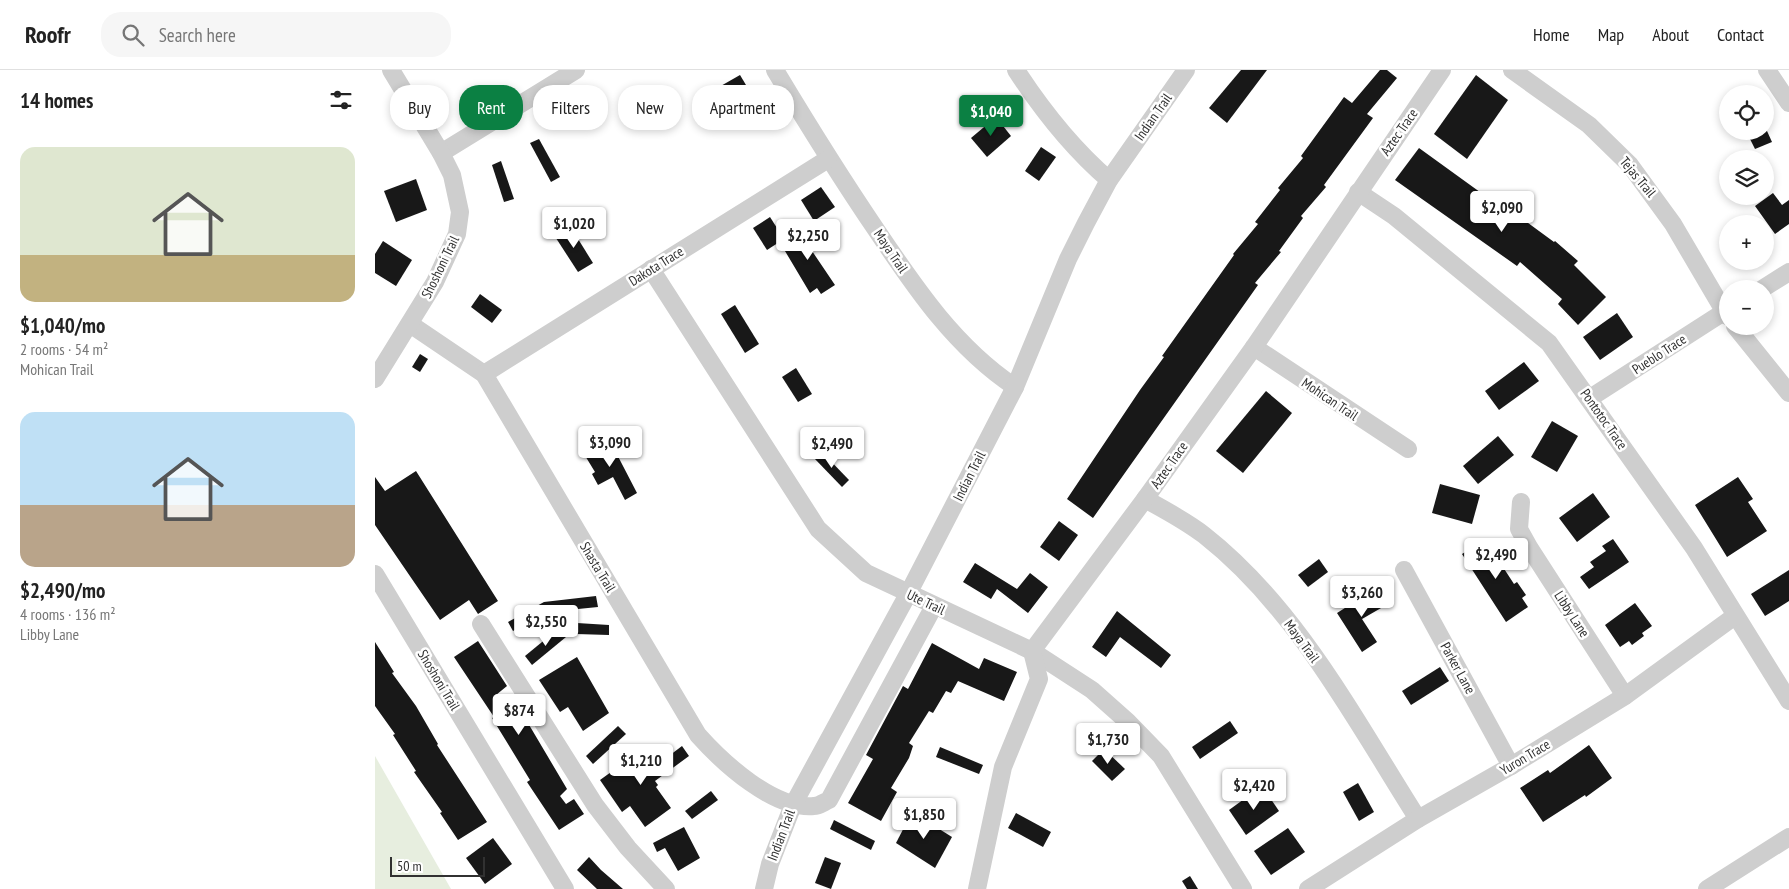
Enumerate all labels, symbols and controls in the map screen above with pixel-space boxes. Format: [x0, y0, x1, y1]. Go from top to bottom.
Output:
search box [101, 12, 451, 57]
text: Roofr [25, 19, 71, 50]
icon: search [119, 21, 147, 49]
text: Search here [159, 23, 236, 47]
text: Home [1533, 23, 1570, 46]
text: Map [1598, 23, 1624, 46]
text: About [1652, 23, 1689, 46]
text: Contact [1717, 23, 1764, 46]
chip: Buy [390, 85, 449, 130]
chip: Rent [459, 85, 523, 130]
chip: Filters [533, 85, 608, 130]
chip: New [618, 85, 682, 130]
chip: Apartment [692, 85, 794, 130]
map controls [1719, 85, 1774, 335]
button: locate [1719, 85, 1774, 140]
icon: filters [327, 86, 355, 114]
text: 14 homes [20, 87, 93, 114]
street label: Indian Trail [1130, 89, 1176, 144]
pin: $1,040 [950, 94, 1032, 137]
text: $1,040 [970, 101, 1012, 121]
street label: Aztec Trace [1376, 105, 1422, 159]
button: layers [1719, 150, 1774, 205]
street label: Tejas Trail [1616, 153, 1661, 201]
icon: home [143, 179, 233, 269]
pin: $2,090 [1461, 190, 1543, 233]
text: $2,090 [1481, 197, 1523, 217]
pin: $1,020 [533, 206, 615, 249]
text: $1,020 [553, 213, 595, 233]
button: + [1719, 215, 1774, 270]
pin: $2,250 [767, 218, 849, 261]
text: $2,250 [787, 225, 829, 245]
street label: Maya Trail [870, 226, 913, 277]
street label: Shoshoni Trail [417, 232, 463, 301]
street label: Dakota Trace [625, 242, 687, 290]
button: − [1719, 280, 1774, 335]
text: $1,040/mo [20, 312, 105, 339]
street label: Pueblo Trace [1629, 330, 1690, 378]
text: 2 rooms · 54 m² [20, 339, 108, 359]
text: Mohican Trail [20, 359, 94, 379]
street label: Mohican Trail [1298, 374, 1362, 425]
street label: Pontotoc Trace [1577, 385, 1632, 453]
pin: $3,090 [569, 426, 651, 468]
pin: $2,490 [791, 426, 873, 469]
text: $3,090 [589, 432, 631, 452]
text: $2,490 [811, 433, 853, 453]
street label: Aztec Trace [1146, 438, 1192, 492]
icon: home [143, 444, 233, 534]
street label: Indian Trail [949, 447, 990, 504]
pin: $2,490 [1455, 538, 1537, 580]
street label: Shasta Trail [576, 539, 620, 596]
text: $2,490 [1475, 544, 1517, 564]
pin: $3,260 [1321, 576, 1403, 618]
text: $2,490/mo [20, 577, 105, 604]
text: $3,260 [1341, 582, 1383, 602]
street label: Ute Trail [904, 585, 949, 619]
street label: Libby Lane [1550, 587, 1594, 641]
text: 4 rooms · 136 m² [20, 604, 116, 624]
pin: $2,550 [505, 604, 587, 647]
text: $2,550 [525, 611, 567, 631]
street label: Maya Trail [1280, 616, 1324, 667]
text: Libby Lane [20, 624, 79, 644]
street label: Parker Lane [1436, 639, 1480, 697]
street label: Shoshoni Trail [414, 646, 465, 714]
pin: $874 [489, 694, 549, 736]
text: $874 [504, 700, 534, 720]
pin: $1,730 [1067, 722, 1149, 765]
text: $1,730 [1087, 729, 1129, 749]
street label: Yuron Trace [1497, 735, 1554, 779]
pin: $1,210 [600, 744, 682, 786]
text: $1,210 [620, 750, 662, 770]
pin: $2,420 [1213, 768, 1295, 811]
text: $2,420 [1233, 775, 1275, 795]
pin: $1,850 [883, 798, 965, 840]
text: $1,850 [903, 804, 945, 824]
street label: Indian Trail [763, 806, 799, 863]
scale bar [390, 854, 485, 877]
text: 50 m [397, 857, 422, 875]

